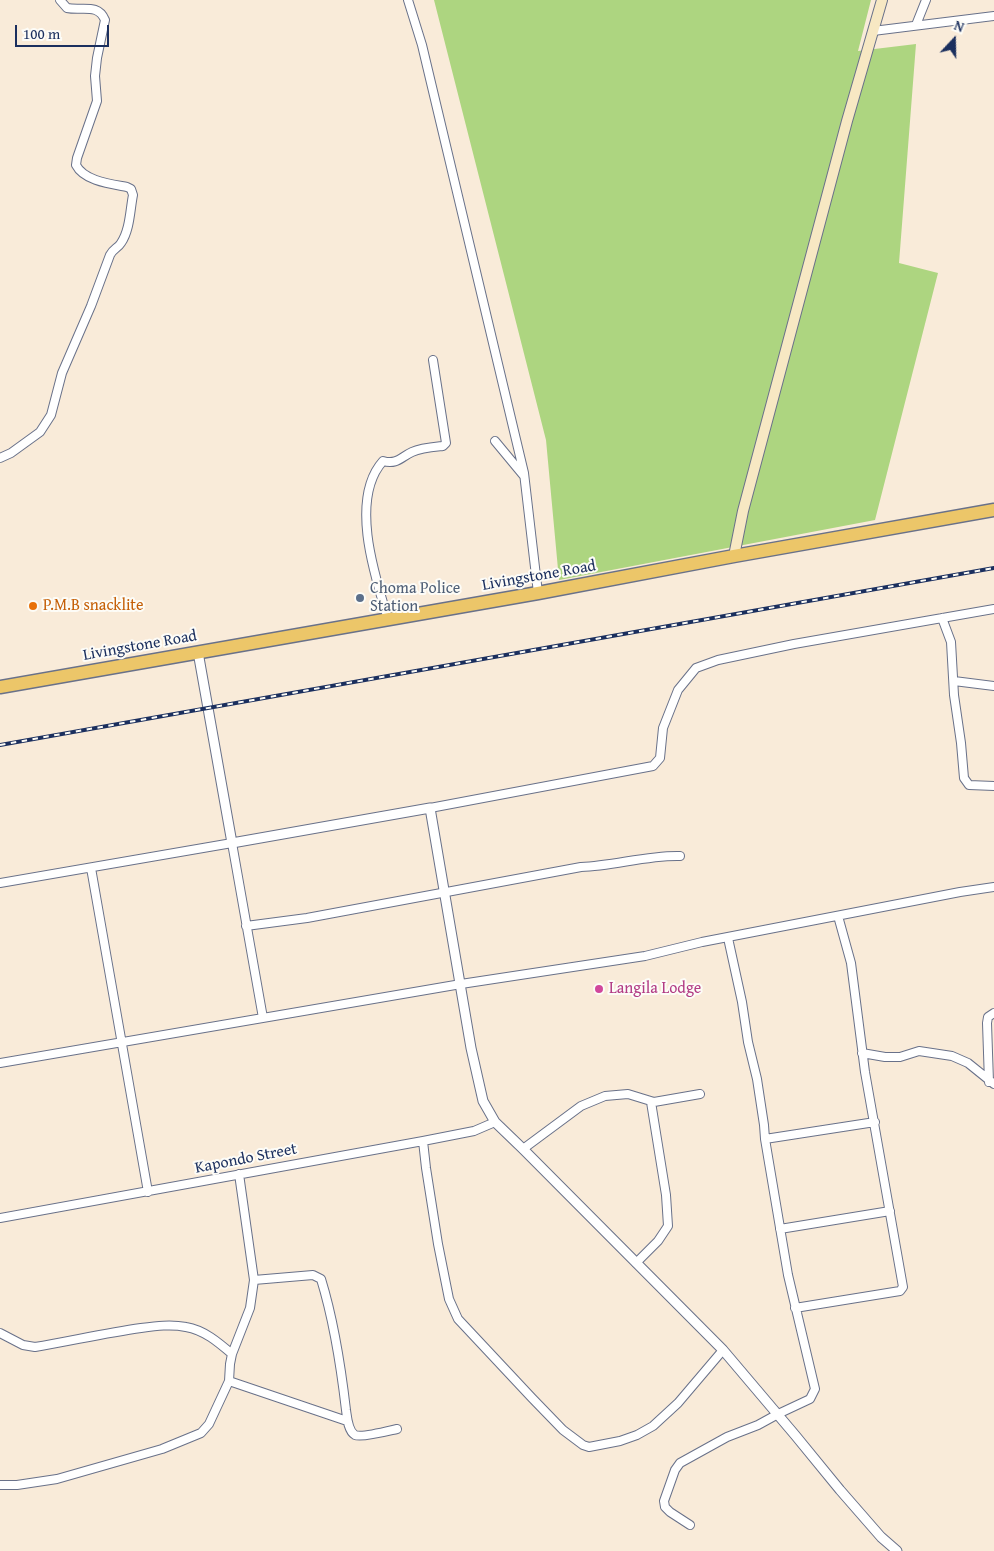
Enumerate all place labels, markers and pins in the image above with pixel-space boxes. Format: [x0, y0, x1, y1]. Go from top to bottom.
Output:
place label: Choma Police Station [370, 579, 460, 617]
marker: Choma Police Station [354, 592, 366, 604]
place label: P.M.B snacklite [43, 596, 144, 616]
marker: P.M.B snacklite [27, 600, 39, 612]
place label: Langila Lodge [609, 979, 701, 999]
marker: Langila Lodge [593, 983, 605, 995]

